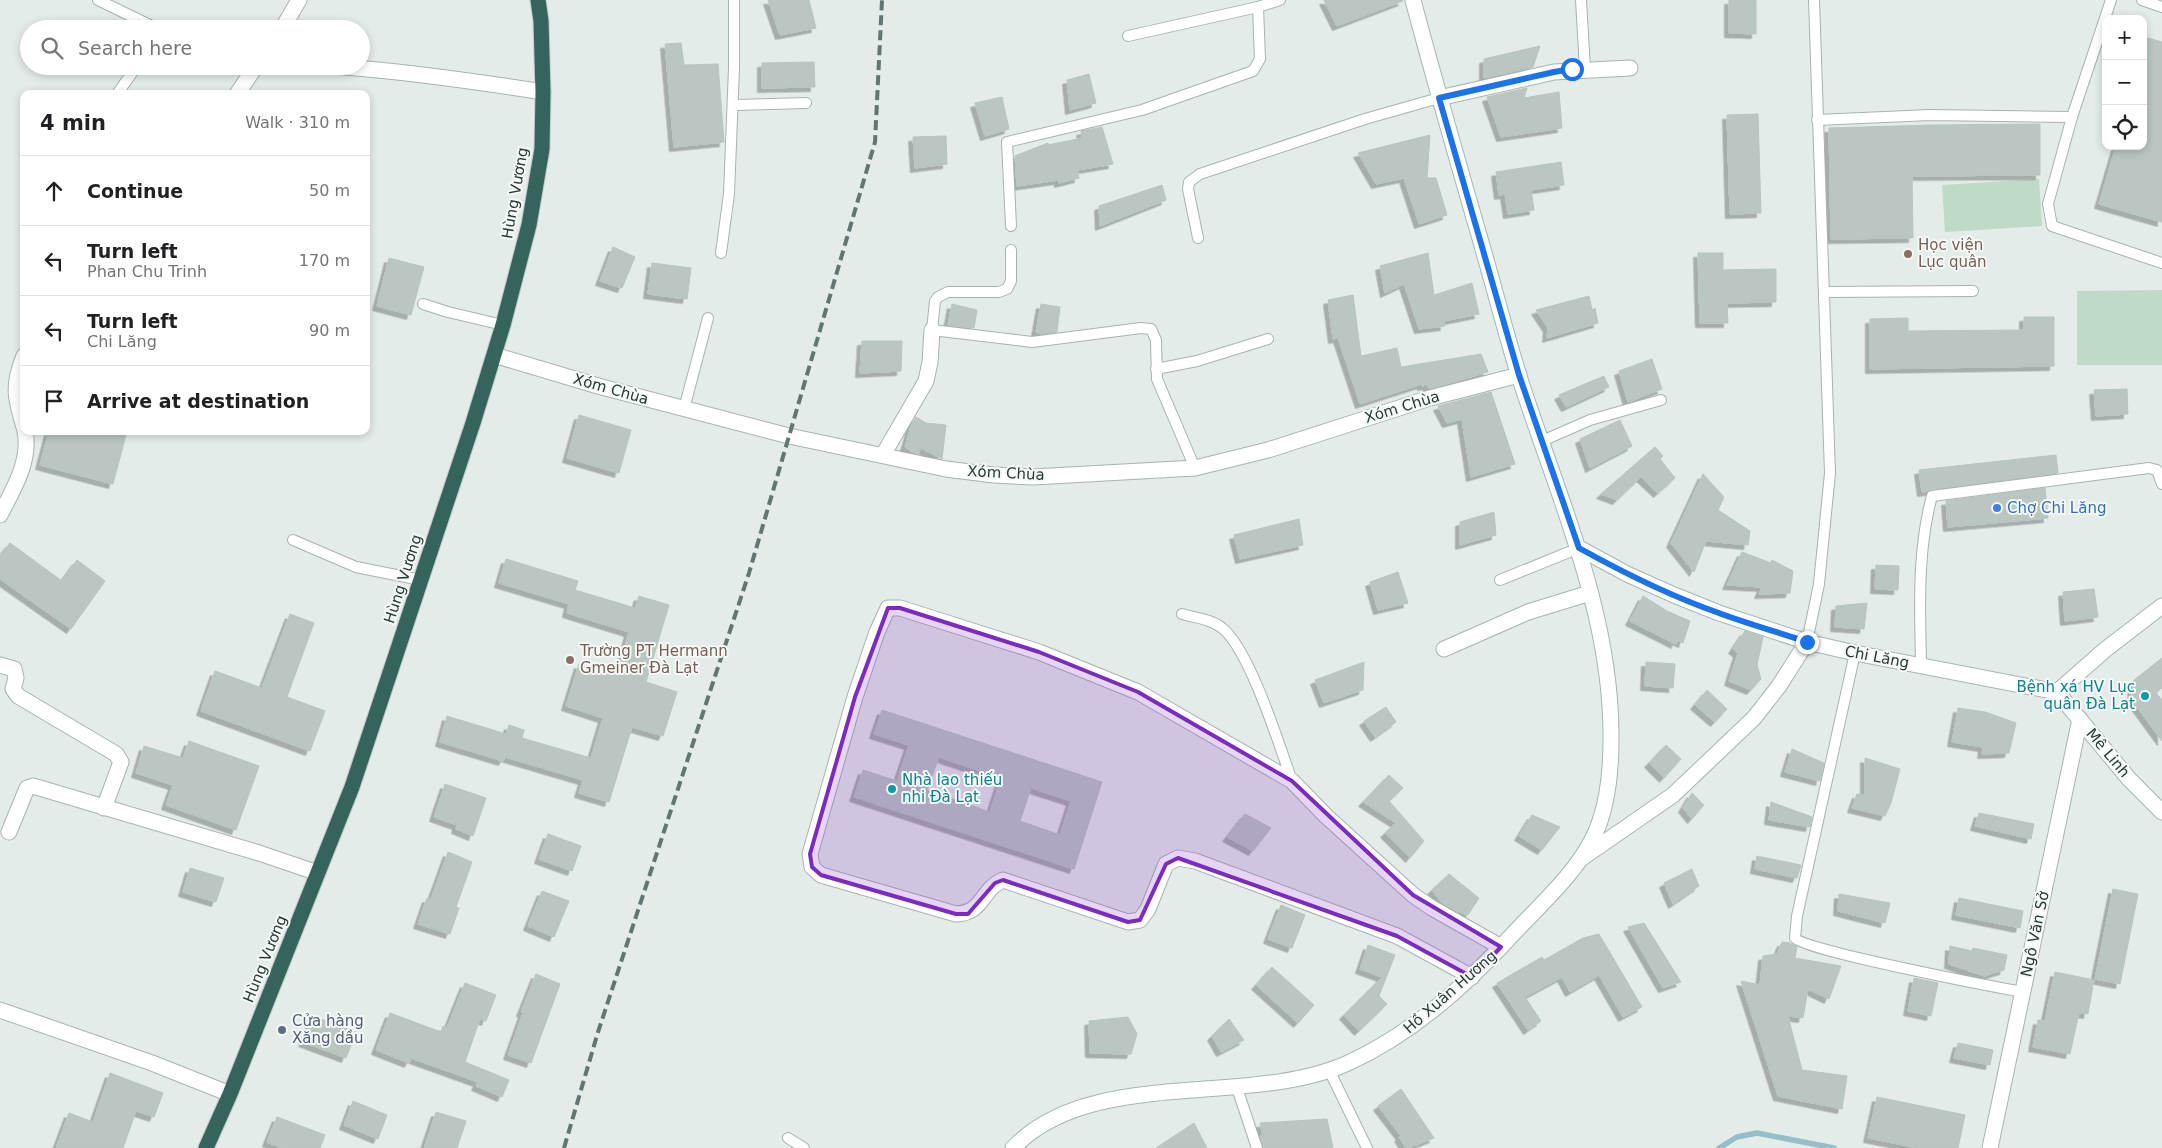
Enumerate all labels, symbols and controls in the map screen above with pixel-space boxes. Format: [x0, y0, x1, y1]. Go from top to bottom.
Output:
map controls [2102, 15, 2147, 150]
button: + [2102, 15, 2147, 60]
search box [20, 20, 370, 75]
icon: search [38, 34, 66, 62]
text: Search here [78, 37, 192, 59]
route start [1561, 58, 1584, 81]
button: − [2102, 60, 2147, 105]
button: locate [2102, 105, 2147, 150]
text: 4 min [40, 111, 106, 135]
text: Walk · 310 m [245, 113, 350, 132]
street label: Hùng Vương [498, 146, 532, 240]
icon: ahead [40, 177, 68, 205]
text: Continue [87, 180, 183, 202]
text: 50 m [309, 181, 350, 200]
place label: Học viện Lục quân [1918, 236, 1987, 271]
text: Turn left [87, 240, 178, 262]
icon: left [40, 247, 68, 275]
marker: Học viện Lục quân [1902, 248, 1914, 260]
text: 170 m [299, 251, 350, 270]
text: Phan Chu Trinh [87, 262, 207, 281]
text: Turn left [87, 310, 178, 332]
icon: left [40, 317, 68, 345]
text: 90 m [309, 321, 350, 340]
text: Chi Lăng [87, 332, 157, 351]
street label: Xóm Chùa [571, 370, 651, 408]
icon: arrive [40, 387, 68, 415]
street label: Xóm Chùa [1362, 387, 1442, 427]
text: Arrive at destination [87, 390, 309, 412]
street label: Xóm Chùa [967, 462, 1045, 484]
place label: Chợ Chi Lăng [2007, 499, 2106, 517]
marker: Chợ Chi Lăng [1991, 502, 2003, 514]
street label: Hùng Vương [380, 532, 426, 626]
route end [1796, 631, 1819, 654]
place label: Trường PT Hermann Gmeiner Đà Lạt [579, 642, 728, 677]
street label: Chi Lăng [1843, 642, 1911, 672]
marker: Trường PT Hermann Gmeiner Đà Lạt [564, 654, 576, 666]
place label: Bệnh xá HV Lục quân Đà Lạt [2016, 678, 2135, 713]
marker: Bệnh xá HV Lục quân Đà Lạt [2139, 690, 2151, 702]
street label: Mê Linh [2082, 725, 2134, 781]
place label: Nhà lao thiếu nhi Đà Lạt [902, 771, 1002, 806]
marker: Nhà lao thiếu nhi Đà Lạt [886, 783, 898, 795]
street label: Ngô Văn Sở [2017, 889, 2053, 978]
street label: Hùng Vương [239, 913, 291, 1005]
street label: Hồ Xuân Hương [1400, 947, 1500, 1037]
place label: Cửa hàng Xăng dầu [292, 1012, 364, 1047]
marker: Cửa hàng Xăng dầu [276, 1024, 288, 1036]

